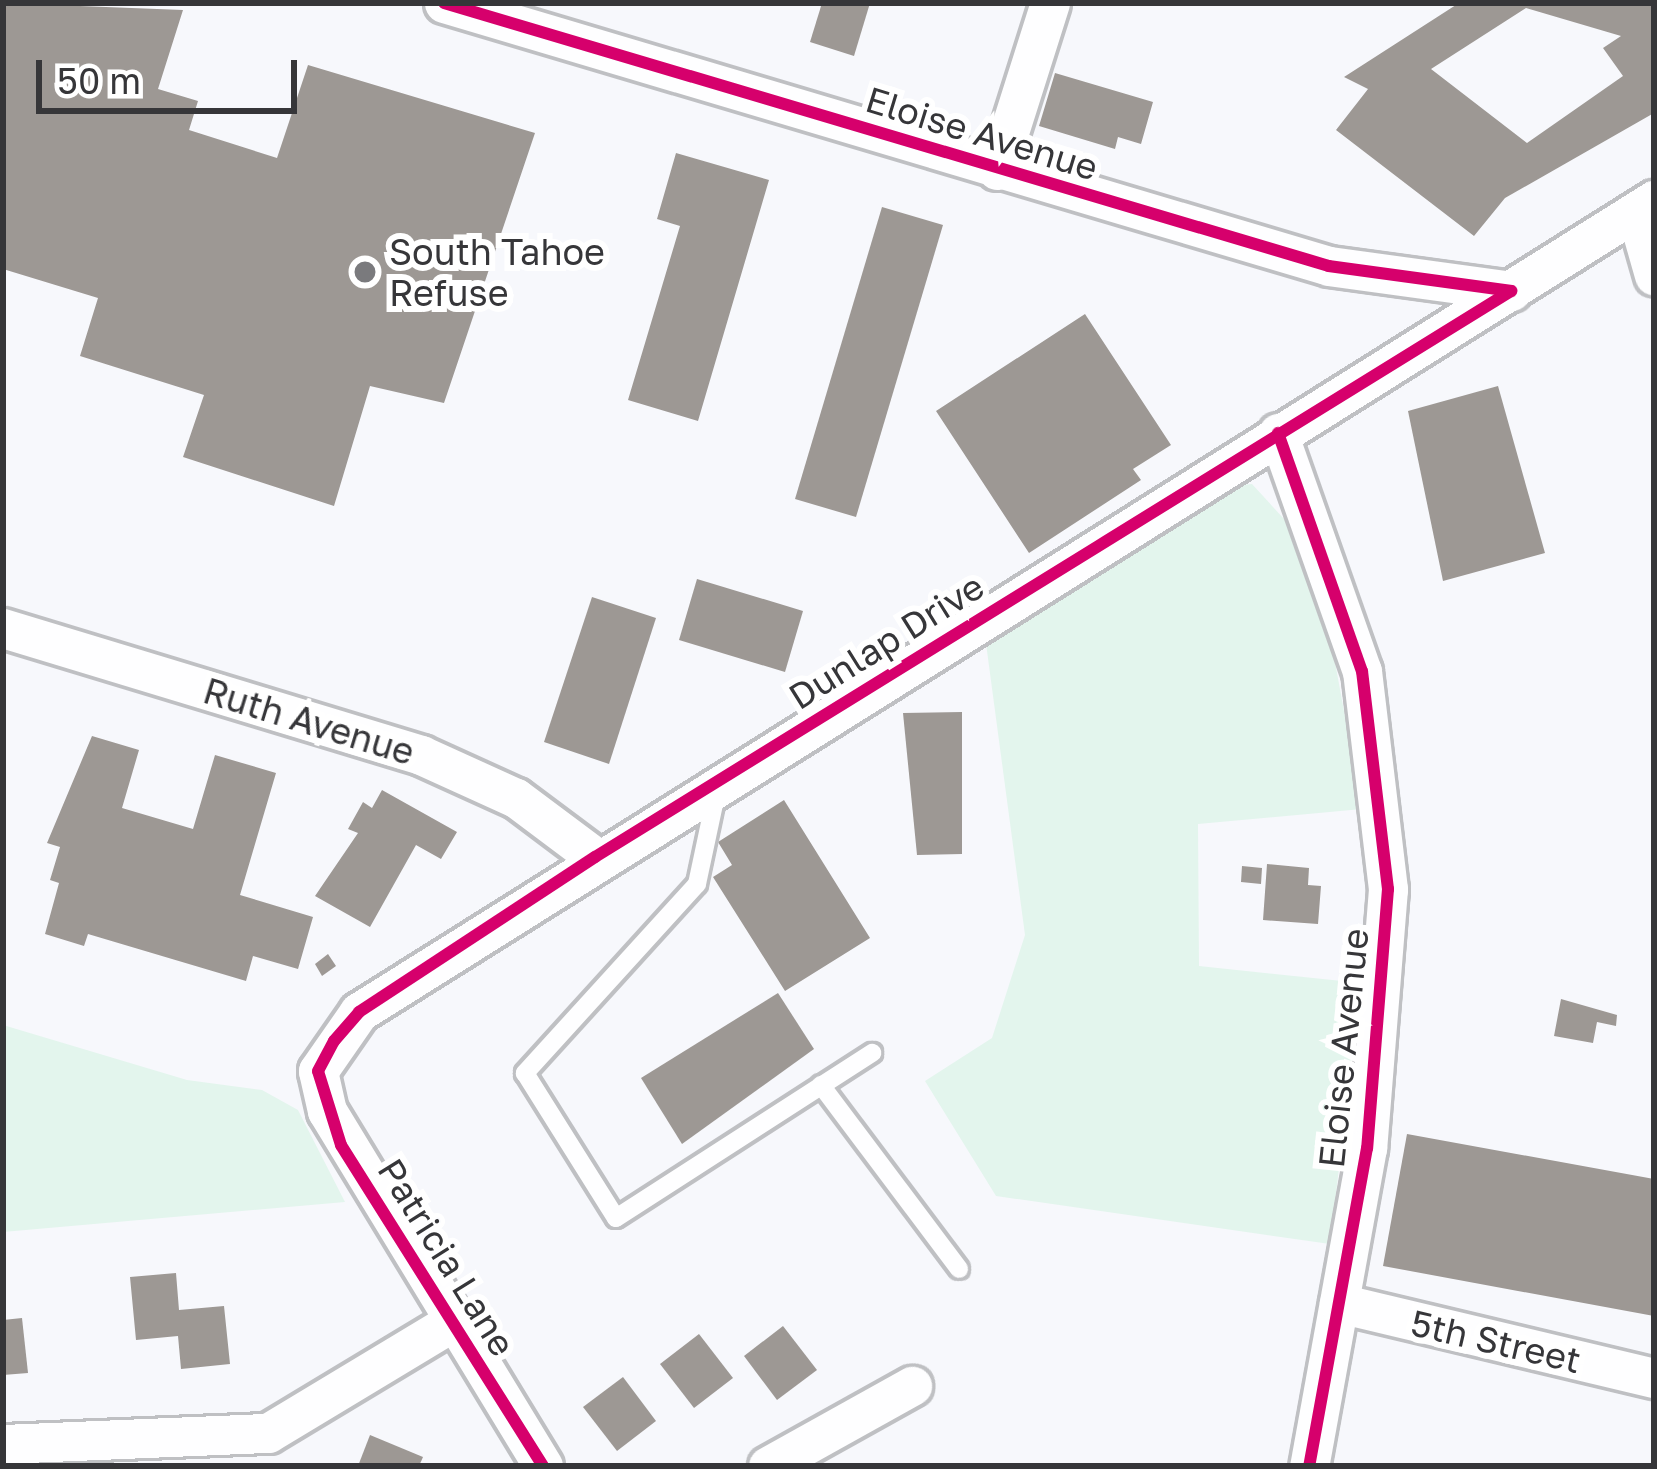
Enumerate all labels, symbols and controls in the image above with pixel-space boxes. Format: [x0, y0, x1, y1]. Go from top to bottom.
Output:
scale bar [42, 36, 303, 110]
text: 50 m [57, 59, 141, 102]
street label: Eloise Avenue [861, 77, 1103, 189]
place label: South Tahoe Refuse [389, 229, 605, 314]
marker: South Tahoe Refuse [352, 259, 378, 285]
street label: Dunlap Drive [781, 564, 991, 718]
street label: Ruth Avenue [198, 668, 420, 774]
street label: Eloise Avenue [1309, 926, 1377, 1170]
street label: Patricia Lane [369, 1151, 525, 1363]
street label: 5th Street [1407, 1300, 1585, 1382]

